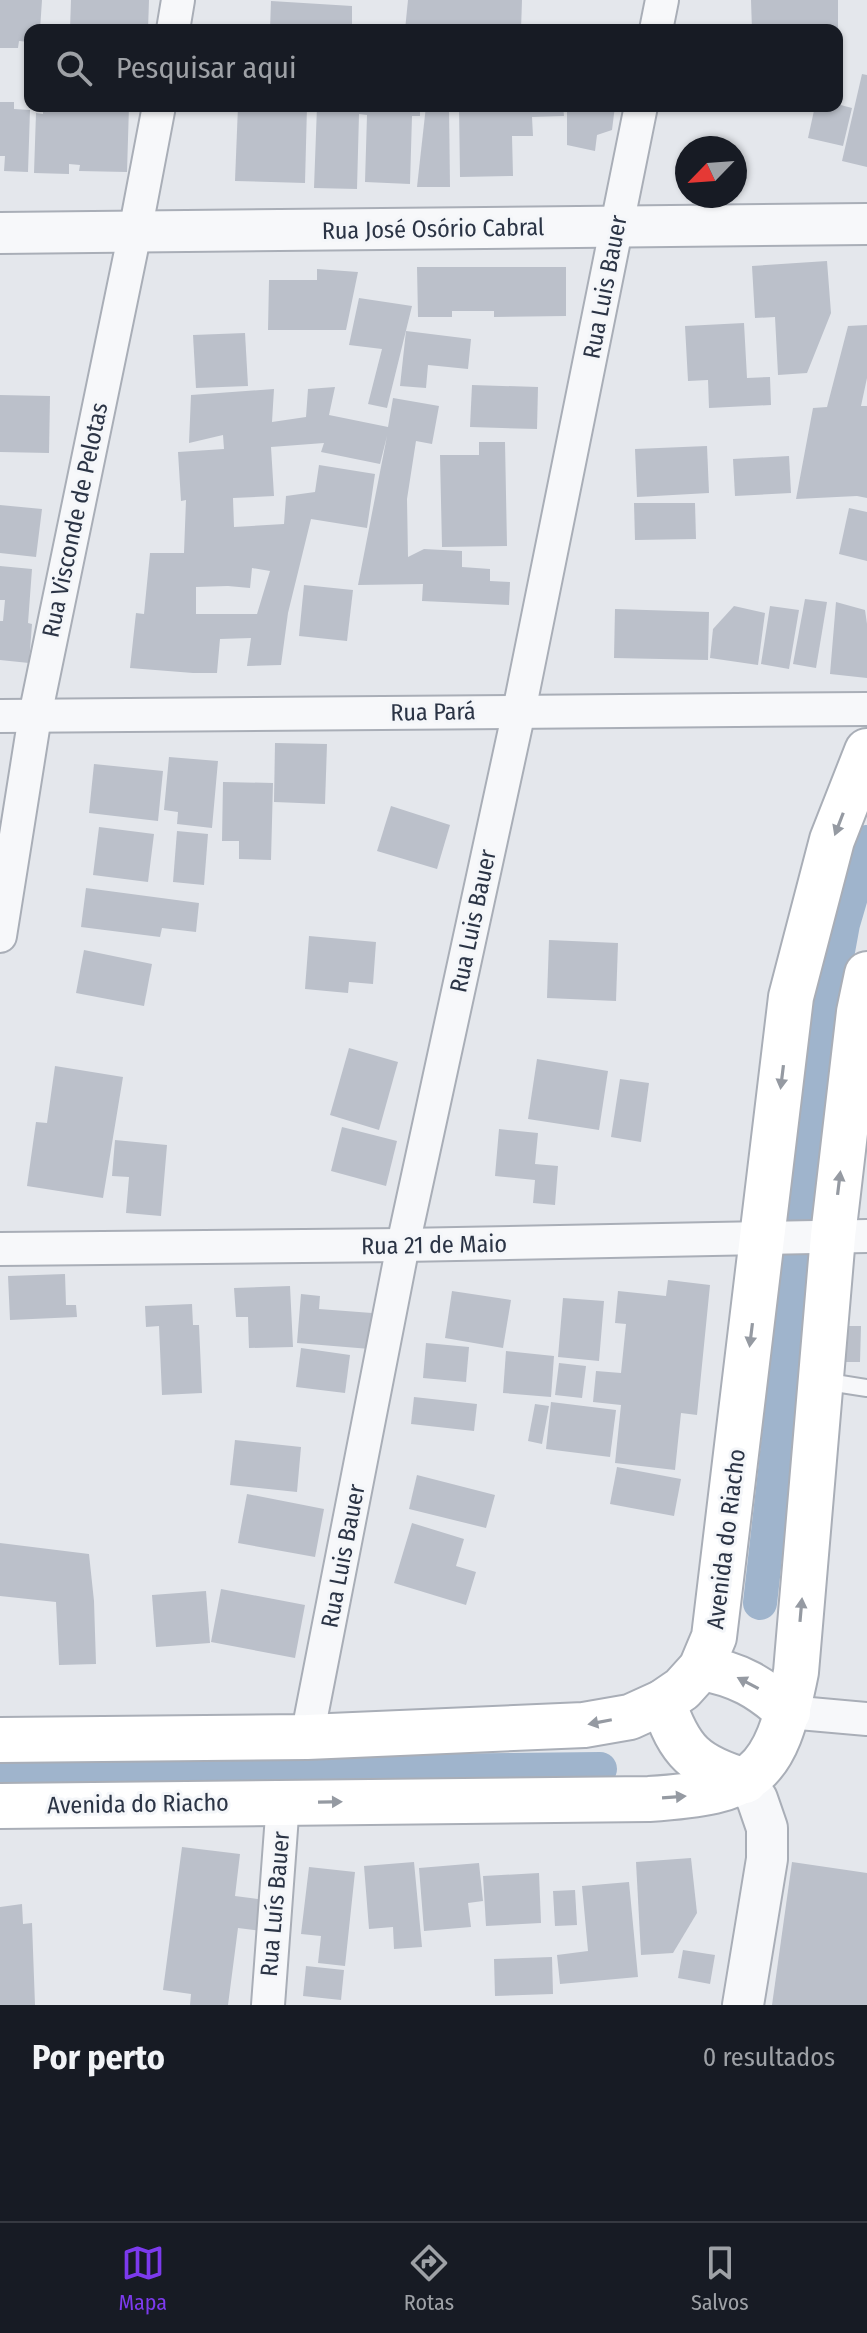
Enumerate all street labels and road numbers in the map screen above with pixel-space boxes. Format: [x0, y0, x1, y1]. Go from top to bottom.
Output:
street label: Rua Luis Bauer [577, 212, 633, 361]
street label: Rua José Osório Cabral [321, 213, 545, 245]
street label: Rua Visconde de Pelotas [36, 400, 114, 640]
street label: Rua Pará [390, 697, 476, 727]
street label: Rua Luis Bauer [444, 846, 502, 995]
street label: Rua 21 de Maio [361, 1230, 507, 1260]
street label: Avenida do Riacho [701, 1447, 751, 1631]
street label: Rua Luis Bauer [315, 1481, 371, 1630]
street label: Avenida do Riacho [47, 1788, 229, 1820]
street label: Rua Luís Bauer [255, 1830, 295, 1978]

